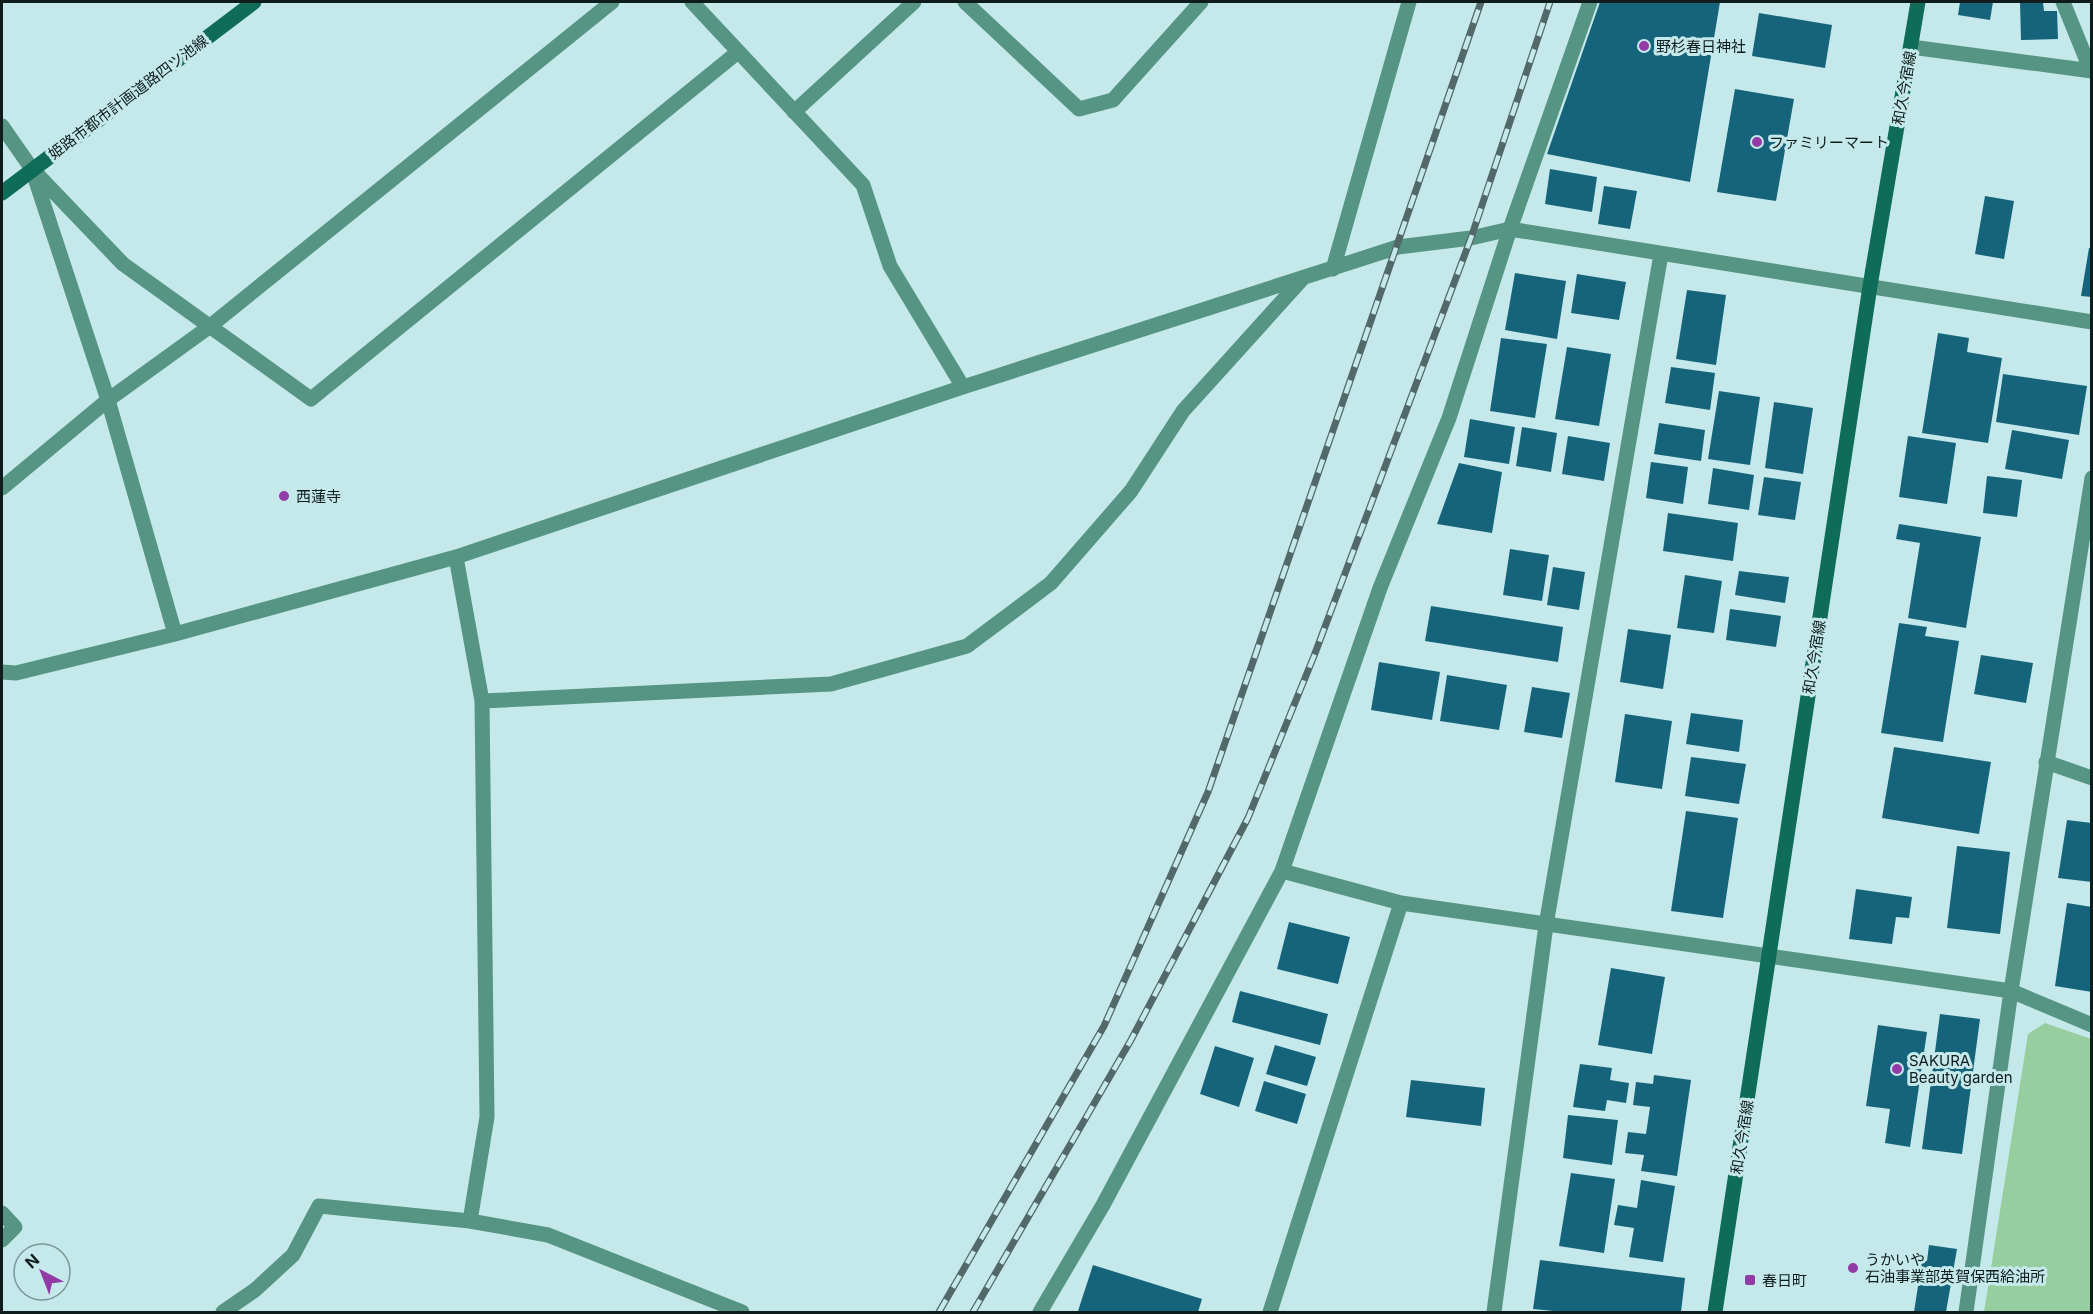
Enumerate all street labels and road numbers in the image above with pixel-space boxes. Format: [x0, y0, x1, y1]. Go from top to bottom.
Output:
street label: 姫路市都市計画道路四ツ池線 [44, 31, 212, 163]
street label: 和久今宿線 [1888, 49, 1920, 127]
street label: 和久今宿線 [1799, 618, 1829, 696]
street label: 和久今宿線 [1727, 1098, 1757, 1176]

